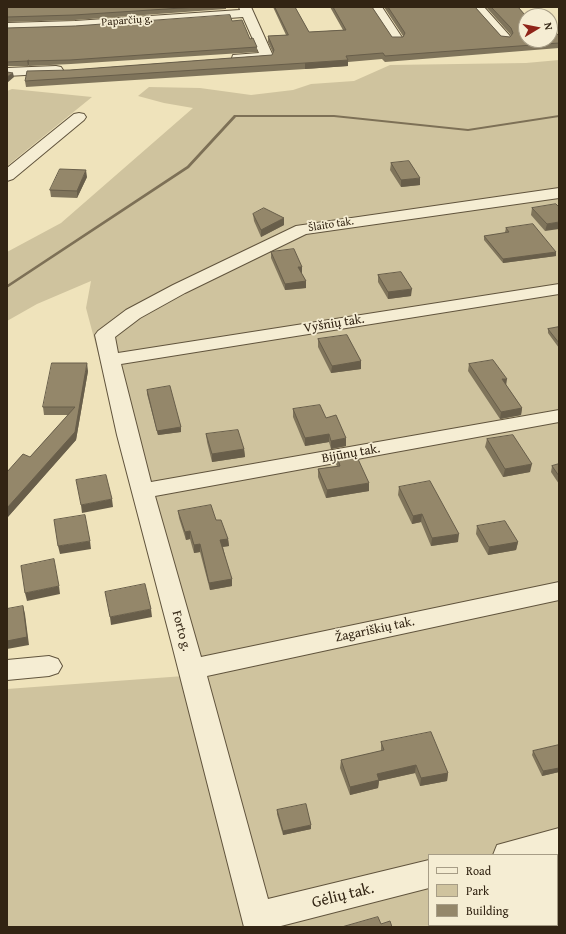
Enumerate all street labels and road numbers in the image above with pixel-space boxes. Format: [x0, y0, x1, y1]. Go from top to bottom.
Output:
street label: Paparčių g. [101, 13, 153, 29]
street label: Šlaito tak. [307, 215, 355, 235]
street label: Vyšnių tak. [302, 311, 366, 337]
street label: Bijūnų tak. [320, 441, 382, 467]
street label: Forto g. [168, 609, 194, 653]
street label: Žagariškių tak. [334, 614, 416, 646]
street label: Gėlių tak. [310, 879, 376, 913]

